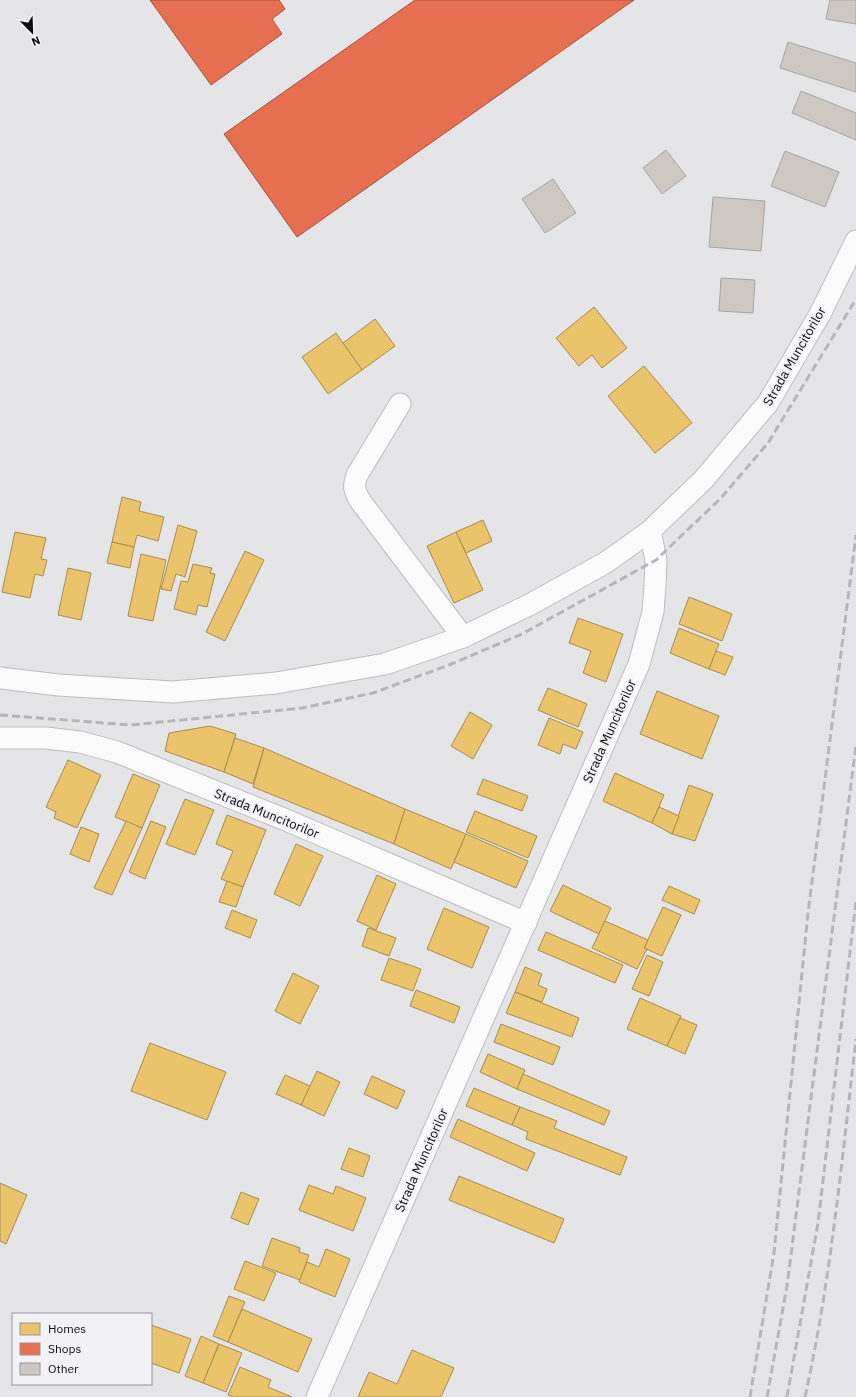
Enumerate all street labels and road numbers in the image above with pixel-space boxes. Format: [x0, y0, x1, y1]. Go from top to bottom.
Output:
street label: Strada Muncitorilor [759, 303, 830, 409]
street label: Strada Muncitorilor [579, 676, 640, 786]
street label: Strada Muncitorilor [212, 785, 322, 842]
street label: Strada Muncitorilor [391, 1105, 452, 1215]

